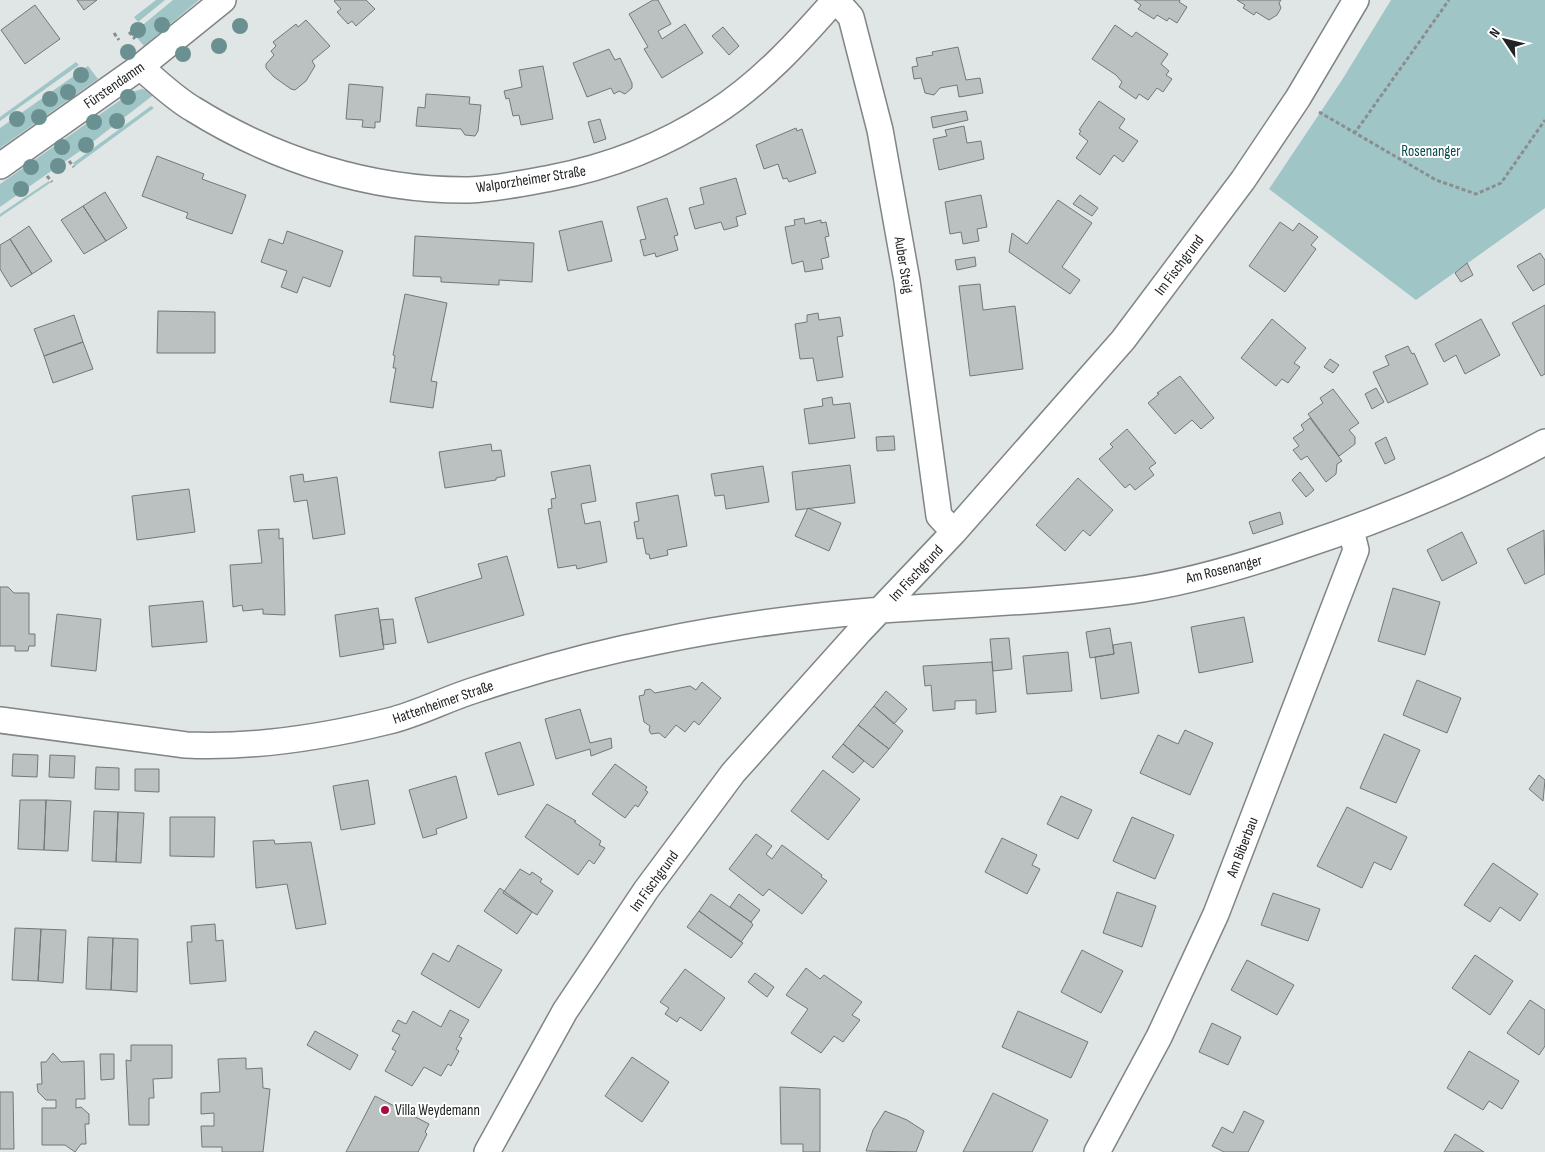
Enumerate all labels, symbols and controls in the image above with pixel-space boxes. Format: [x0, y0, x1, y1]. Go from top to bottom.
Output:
north arrow [1480, 15, 1530, 65]
text: N [1486, 25, 1504, 41]
street label: Fürstendamm [80, 58, 148, 113]
park label: Rosenanger [1401, 142, 1461, 161]
street label: Walporzheimer Straße [475, 161, 587, 198]
street label: Im Fischgrund [1151, 231, 1208, 299]
street label: Auber Steig [889, 234, 917, 295]
street label: Im Fischgrund [885, 541, 947, 606]
street label: Am Rosenanger [1183, 551, 1265, 588]
street label: Hattenheimer Straße [390, 676, 496, 729]
street label: Am Biberbau [1222, 814, 1263, 881]
street label: Im Fischgrund [626, 847, 683, 916]
place label: Villa Weydemann [395, 1101, 480, 1120]
marker: Villa Weydemann [379, 1104, 391, 1116]

